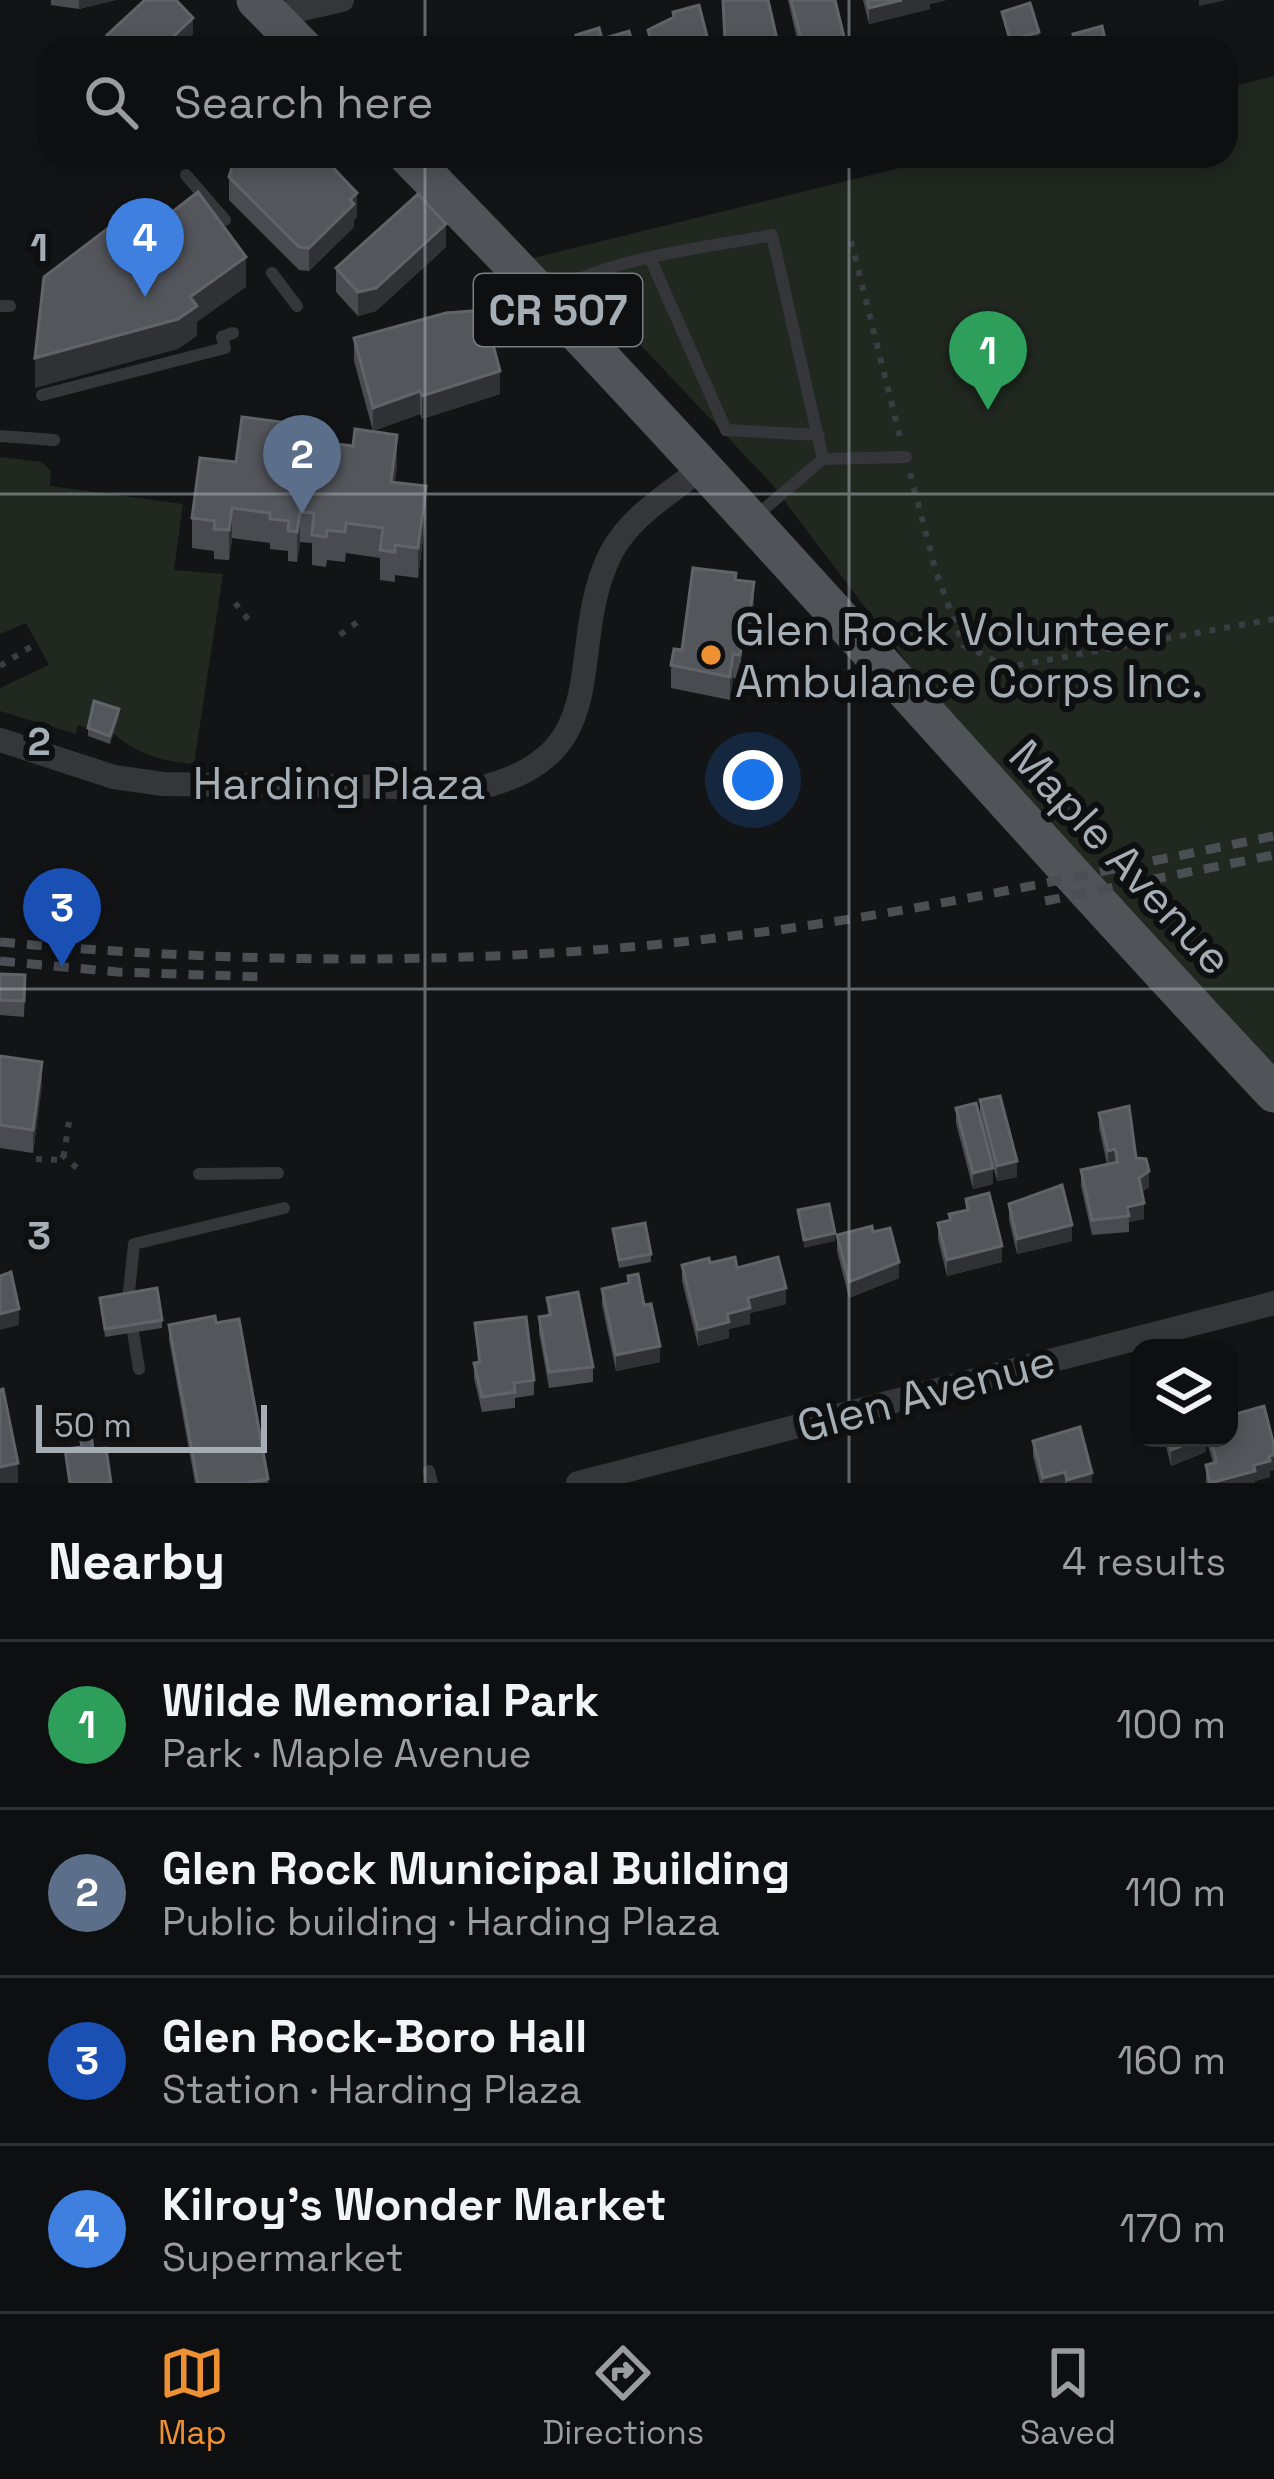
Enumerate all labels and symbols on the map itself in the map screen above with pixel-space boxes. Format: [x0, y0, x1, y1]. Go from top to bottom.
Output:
pin: 4 [106, 198, 184, 297]
text: 1 [30, 223, 48, 272]
road number: CR 507 [474, 274, 642, 346]
pin: 1 [949, 311, 1027, 410]
pin: 2 [263, 415, 341, 514]
place label: Glen Rock Volunteer Ambulance Corps Inc. [735, 601, 1203, 710]
marker: Glen Rock Volunteer Ambulance Corps Inc. [698, 642, 724, 668]
text: 2 [27, 717, 51, 766]
street label: Maple Avenue [997, 728, 1244, 987]
your location [723, 750, 783, 810]
street label: Harding Plaza [193, 755, 485, 812]
pin: 3 [23, 868, 101, 967]
text: 3 [27, 1211, 51, 1260]
street label: Glen Avenue [791, 1332, 1061, 1455]
scale bar [36, 1399, 267, 1452]

